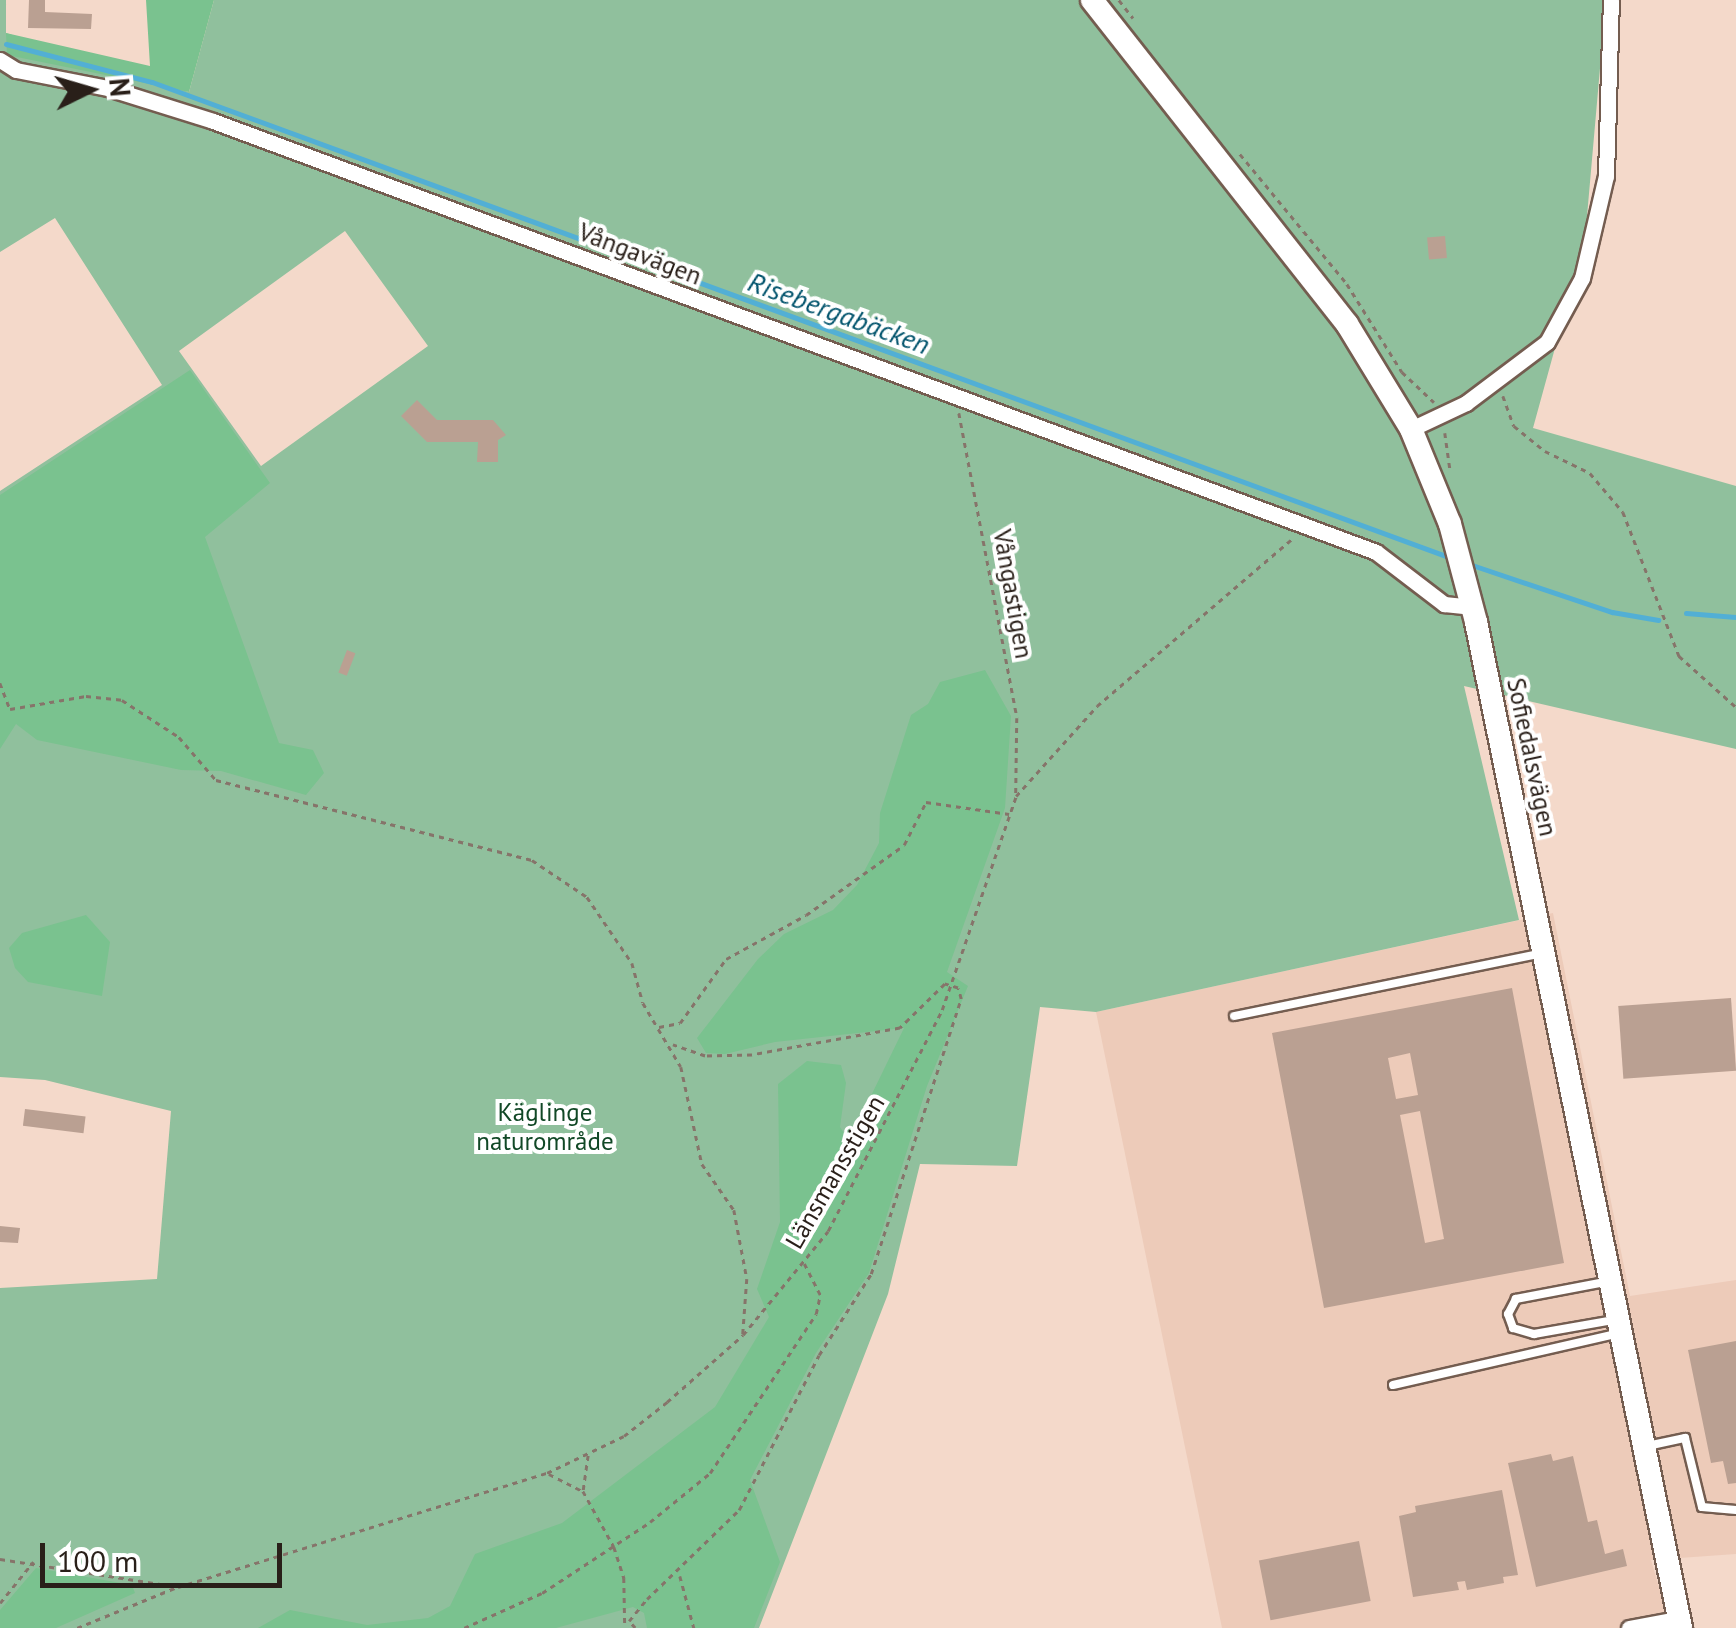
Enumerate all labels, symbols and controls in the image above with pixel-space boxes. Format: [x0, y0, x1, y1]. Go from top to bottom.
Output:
north arrow [40, 40, 140, 140]
text: N [101, 77, 140, 98]
street label: Vångavägen [574, 217, 706, 291]
water label: Risebergabäcken [744, 265, 934, 361]
street label: Vångastigen [987, 527, 1039, 661]
street label: Sofiedalsvägen [1501, 675, 1563, 839]
street label: Länsmansstigen [779, 1090, 891, 1254]
park label: Käglinge naturområde [476, 1098, 614, 1157]
scale bar [45, 1523, 288, 1585]
text: 100 m [57, 1541, 138, 1580]

